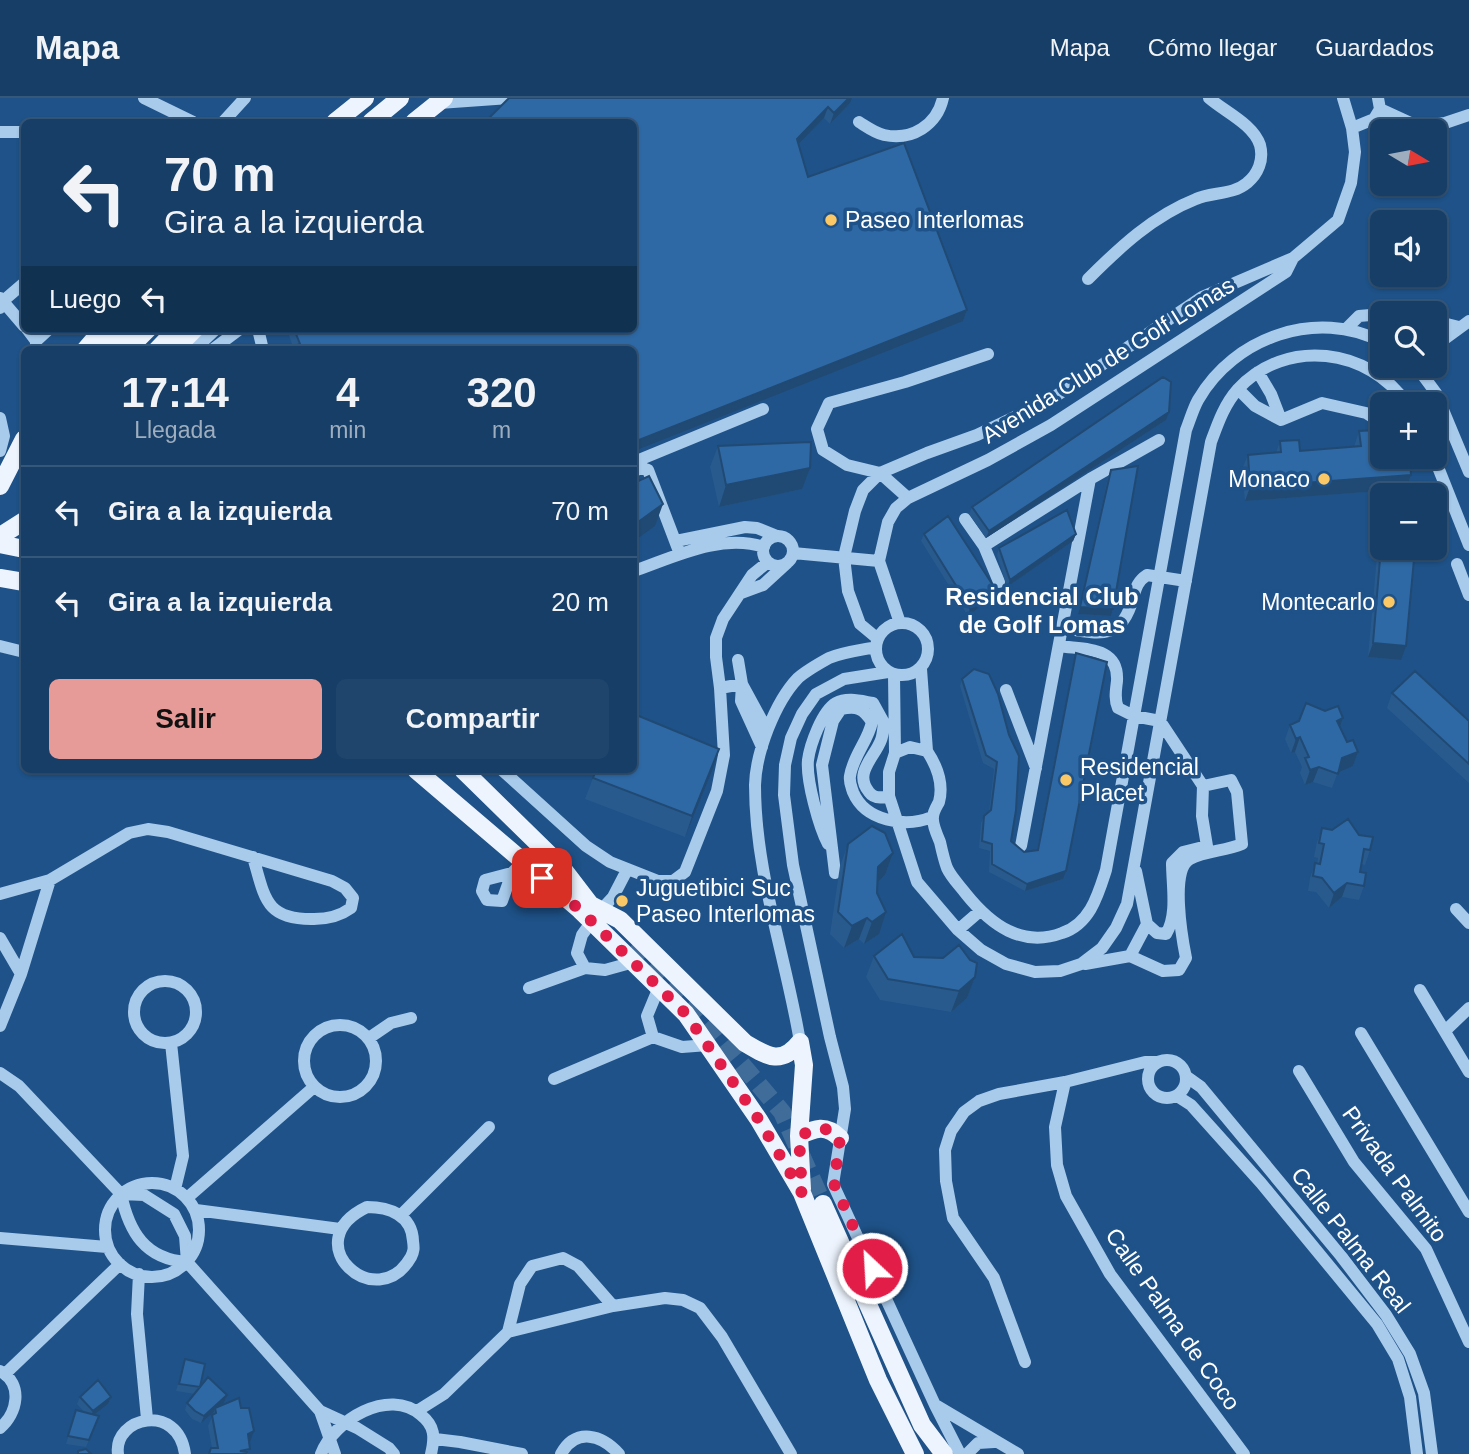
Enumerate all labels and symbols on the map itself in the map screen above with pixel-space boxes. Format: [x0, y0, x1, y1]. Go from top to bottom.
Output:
north arrow [1370, 119, 1447, 196]
place label: Paseo Interlomas [845, 207, 1024, 233]
marker: Paseo Interlomas [823, 212, 839, 228]
street label: Avenida Club de Golf Lomas [977, 272, 1239, 448]
place label: Monaco [1228, 466, 1310, 492]
marker: Monaco [1316, 471, 1332, 487]
district label: Residencial Club de Golf Lomas [945, 583, 1139, 638]
place label: Montecarlo [1261, 589, 1375, 615]
marker: Montecarlo [1381, 594, 1397, 610]
place label: Residencial Placet [1080, 754, 1199, 806]
marker: Residencial Placet [1058, 772, 1074, 788]
pin [512, 848, 572, 908]
place label: Juguetibici Suc Paseo Interlomas [636, 875, 815, 927]
marker: Juguetibici Suc Paseo Interlomas [614, 893, 630, 909]
street label: Privada Palmito [1337, 1101, 1453, 1247]
street label: Calle Palma Real [1286, 1162, 1416, 1318]
street label: Calle Palma de Coco [1100, 1223, 1246, 1415]
position arrow [835, 1231, 909, 1305]

